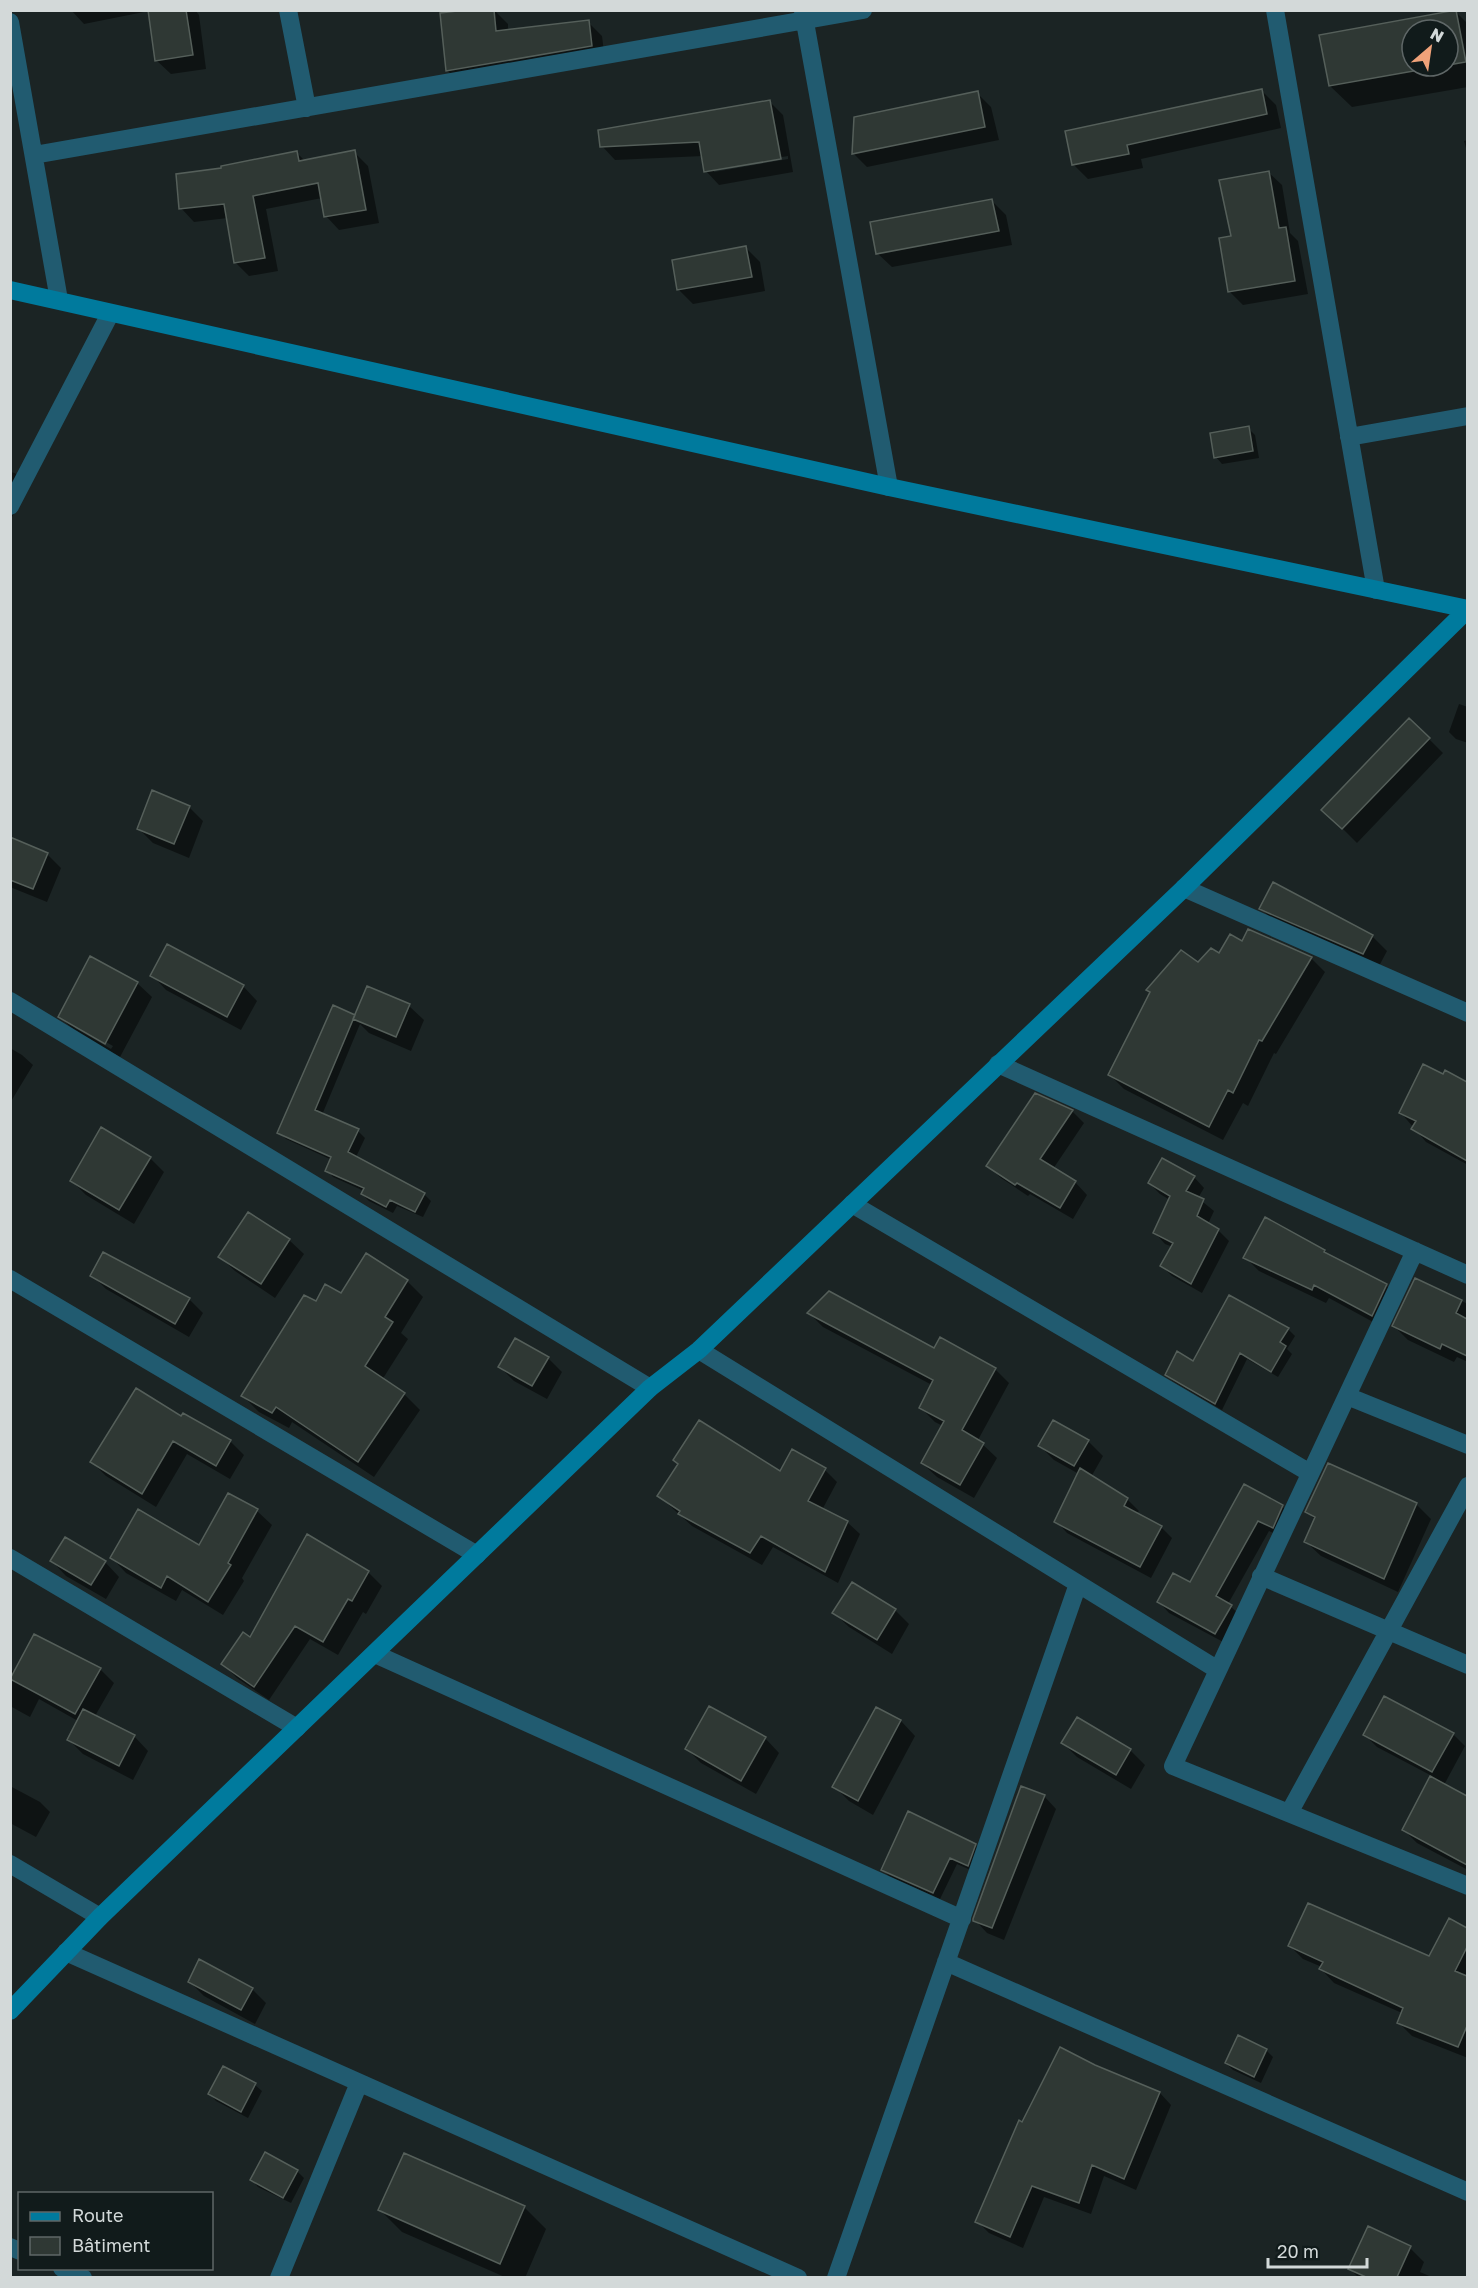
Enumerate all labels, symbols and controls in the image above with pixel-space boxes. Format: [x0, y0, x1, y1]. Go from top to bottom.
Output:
north arrow [1400, 18, 1460, 78]
text: N [1427, 23, 1447, 47]
legend [18, 2192, 213, 2270]
text: Route [72, 2204, 123, 2226]
scale bar [1268, 2231, 1367, 2269]
text: Bâtiment [72, 2234, 151, 2256]
text: 20 m [1277, 2240, 1319, 2262]

